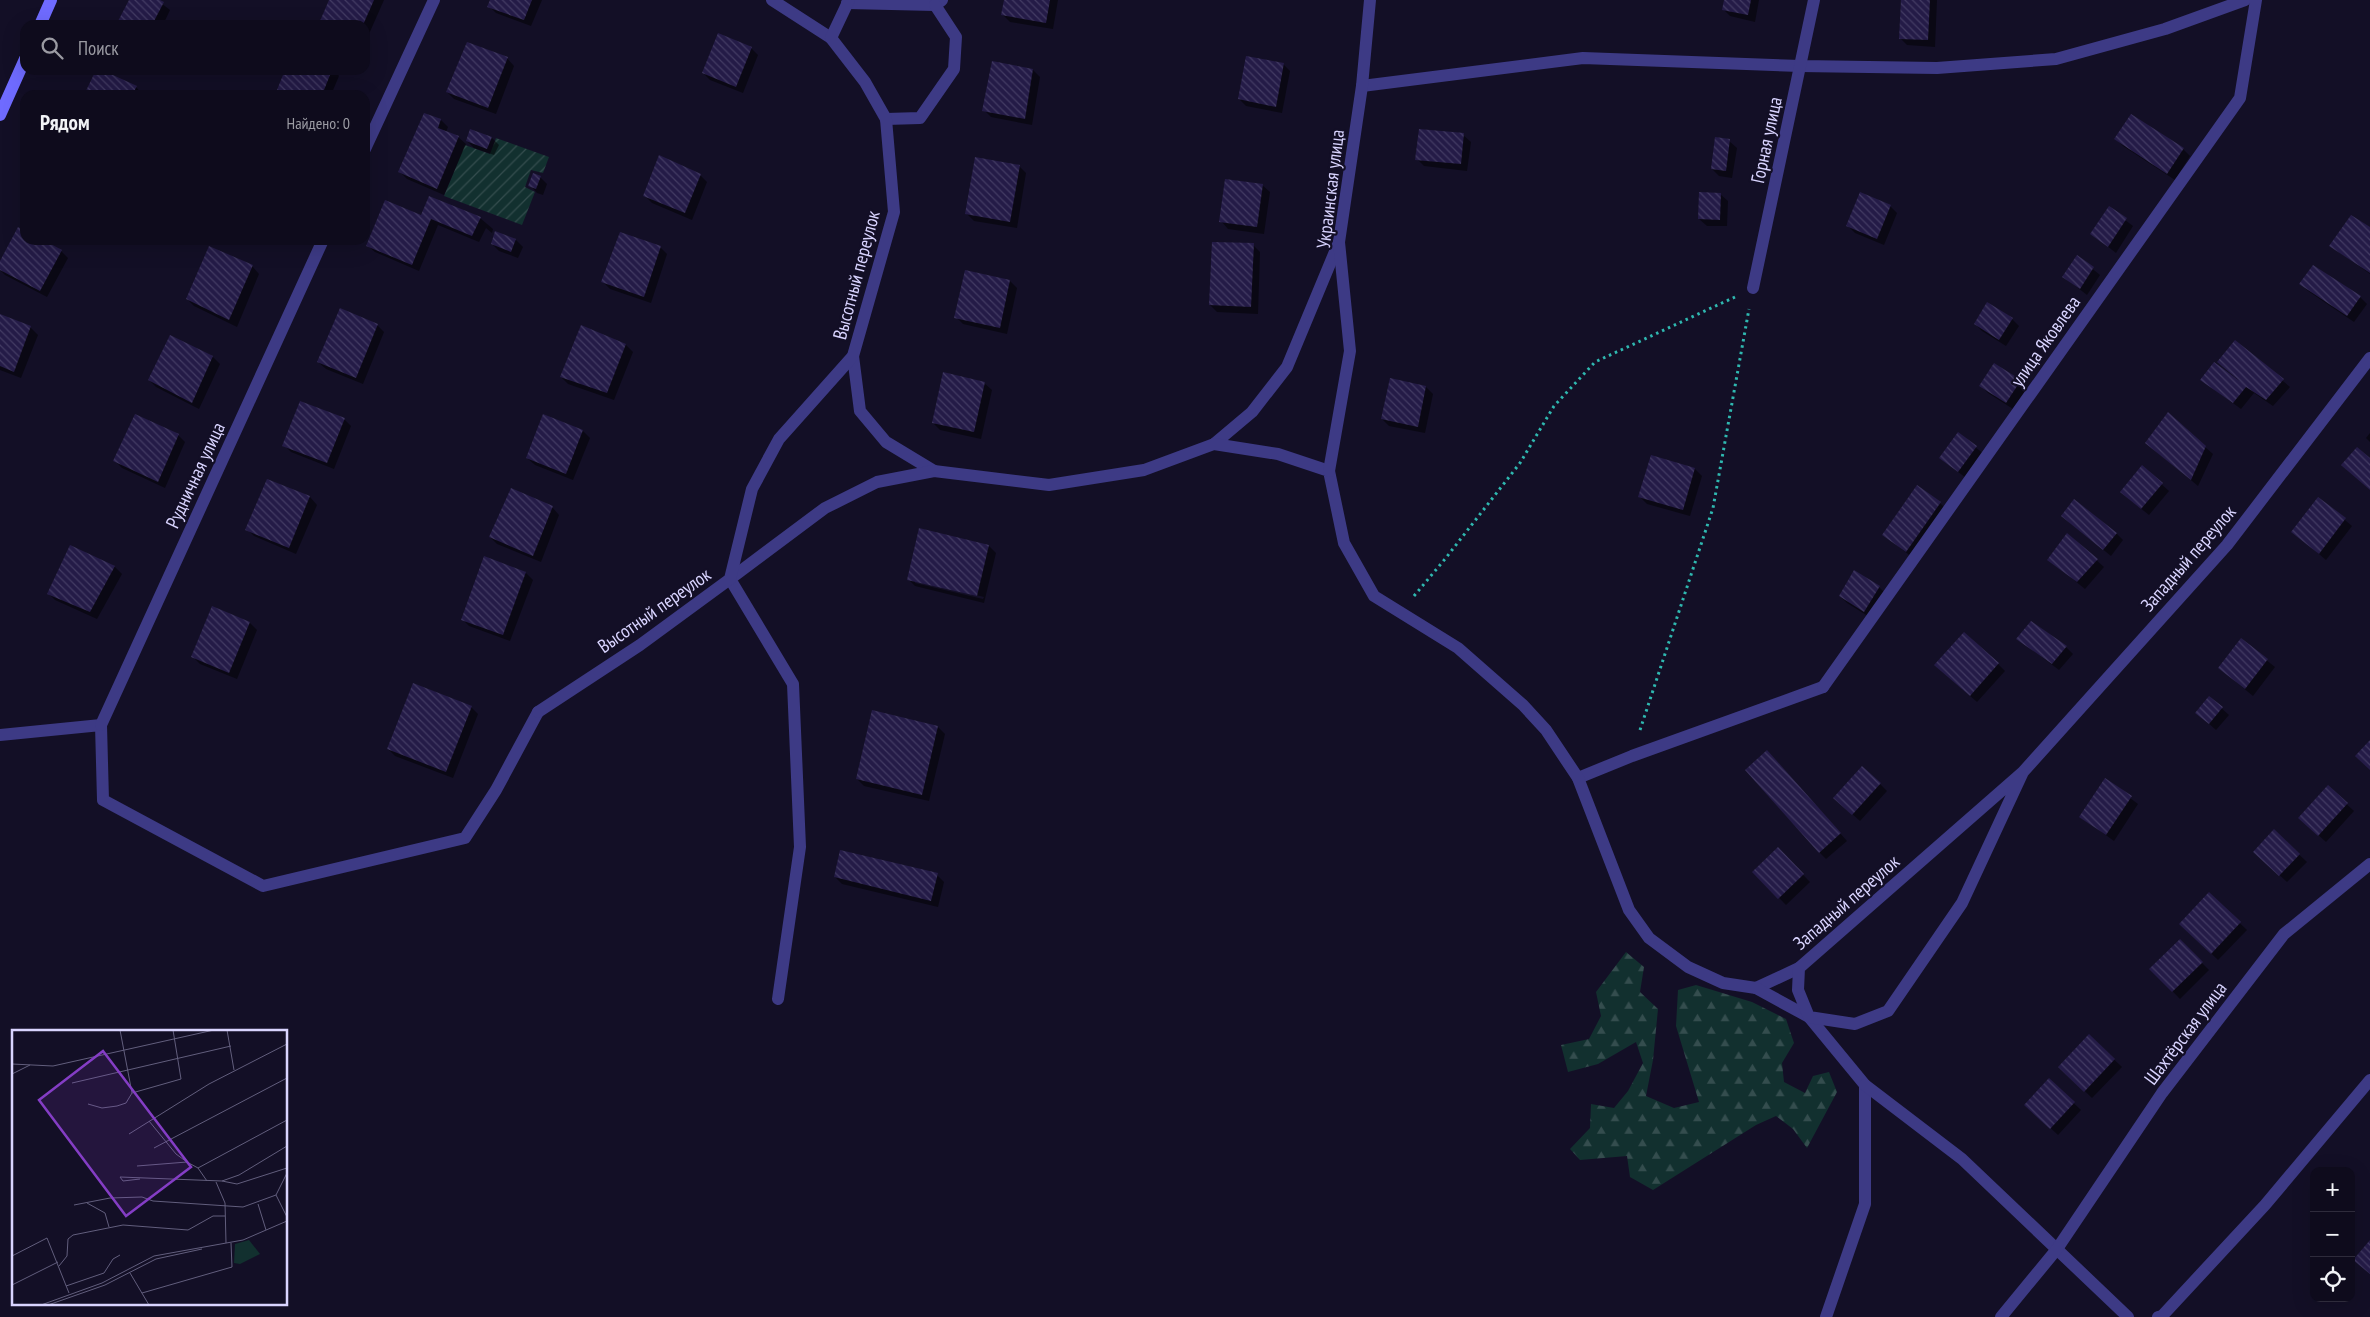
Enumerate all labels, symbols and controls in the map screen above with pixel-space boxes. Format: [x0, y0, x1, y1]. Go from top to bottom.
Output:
search box [20, 20, 370, 75]
icon: search [38, 34, 66, 62]
text: Поиск [78, 36, 119, 60]
street label: Горная улица [1745, 95, 1787, 185]
text: Рядом [40, 109, 90, 136]
text: Найдено: 0 [287, 113, 350, 133]
street label: Украинская улица [1311, 128, 1349, 250]
street label: Высотный переулок [827, 207, 885, 342]
street label: улица Яковлева [2005, 291, 2085, 391]
street label: Рудничная улица [160, 418, 230, 532]
street label: Западный переулок [2135, 500, 2241, 616]
street label: Высотный переулок [593, 562, 716, 658]
street label: Западный переулок [1788, 849, 1904, 955]
street label: Шахтёрская улица [2139, 977, 2231, 1089]
inset map [12, 1030, 288, 1304]
map controls [2310, 1167, 2355, 1302]
button: + [2310, 1167, 2355, 1212]
button: − [2310, 1212, 2355, 1257]
button: locate [2310, 1257, 2355, 1302]

